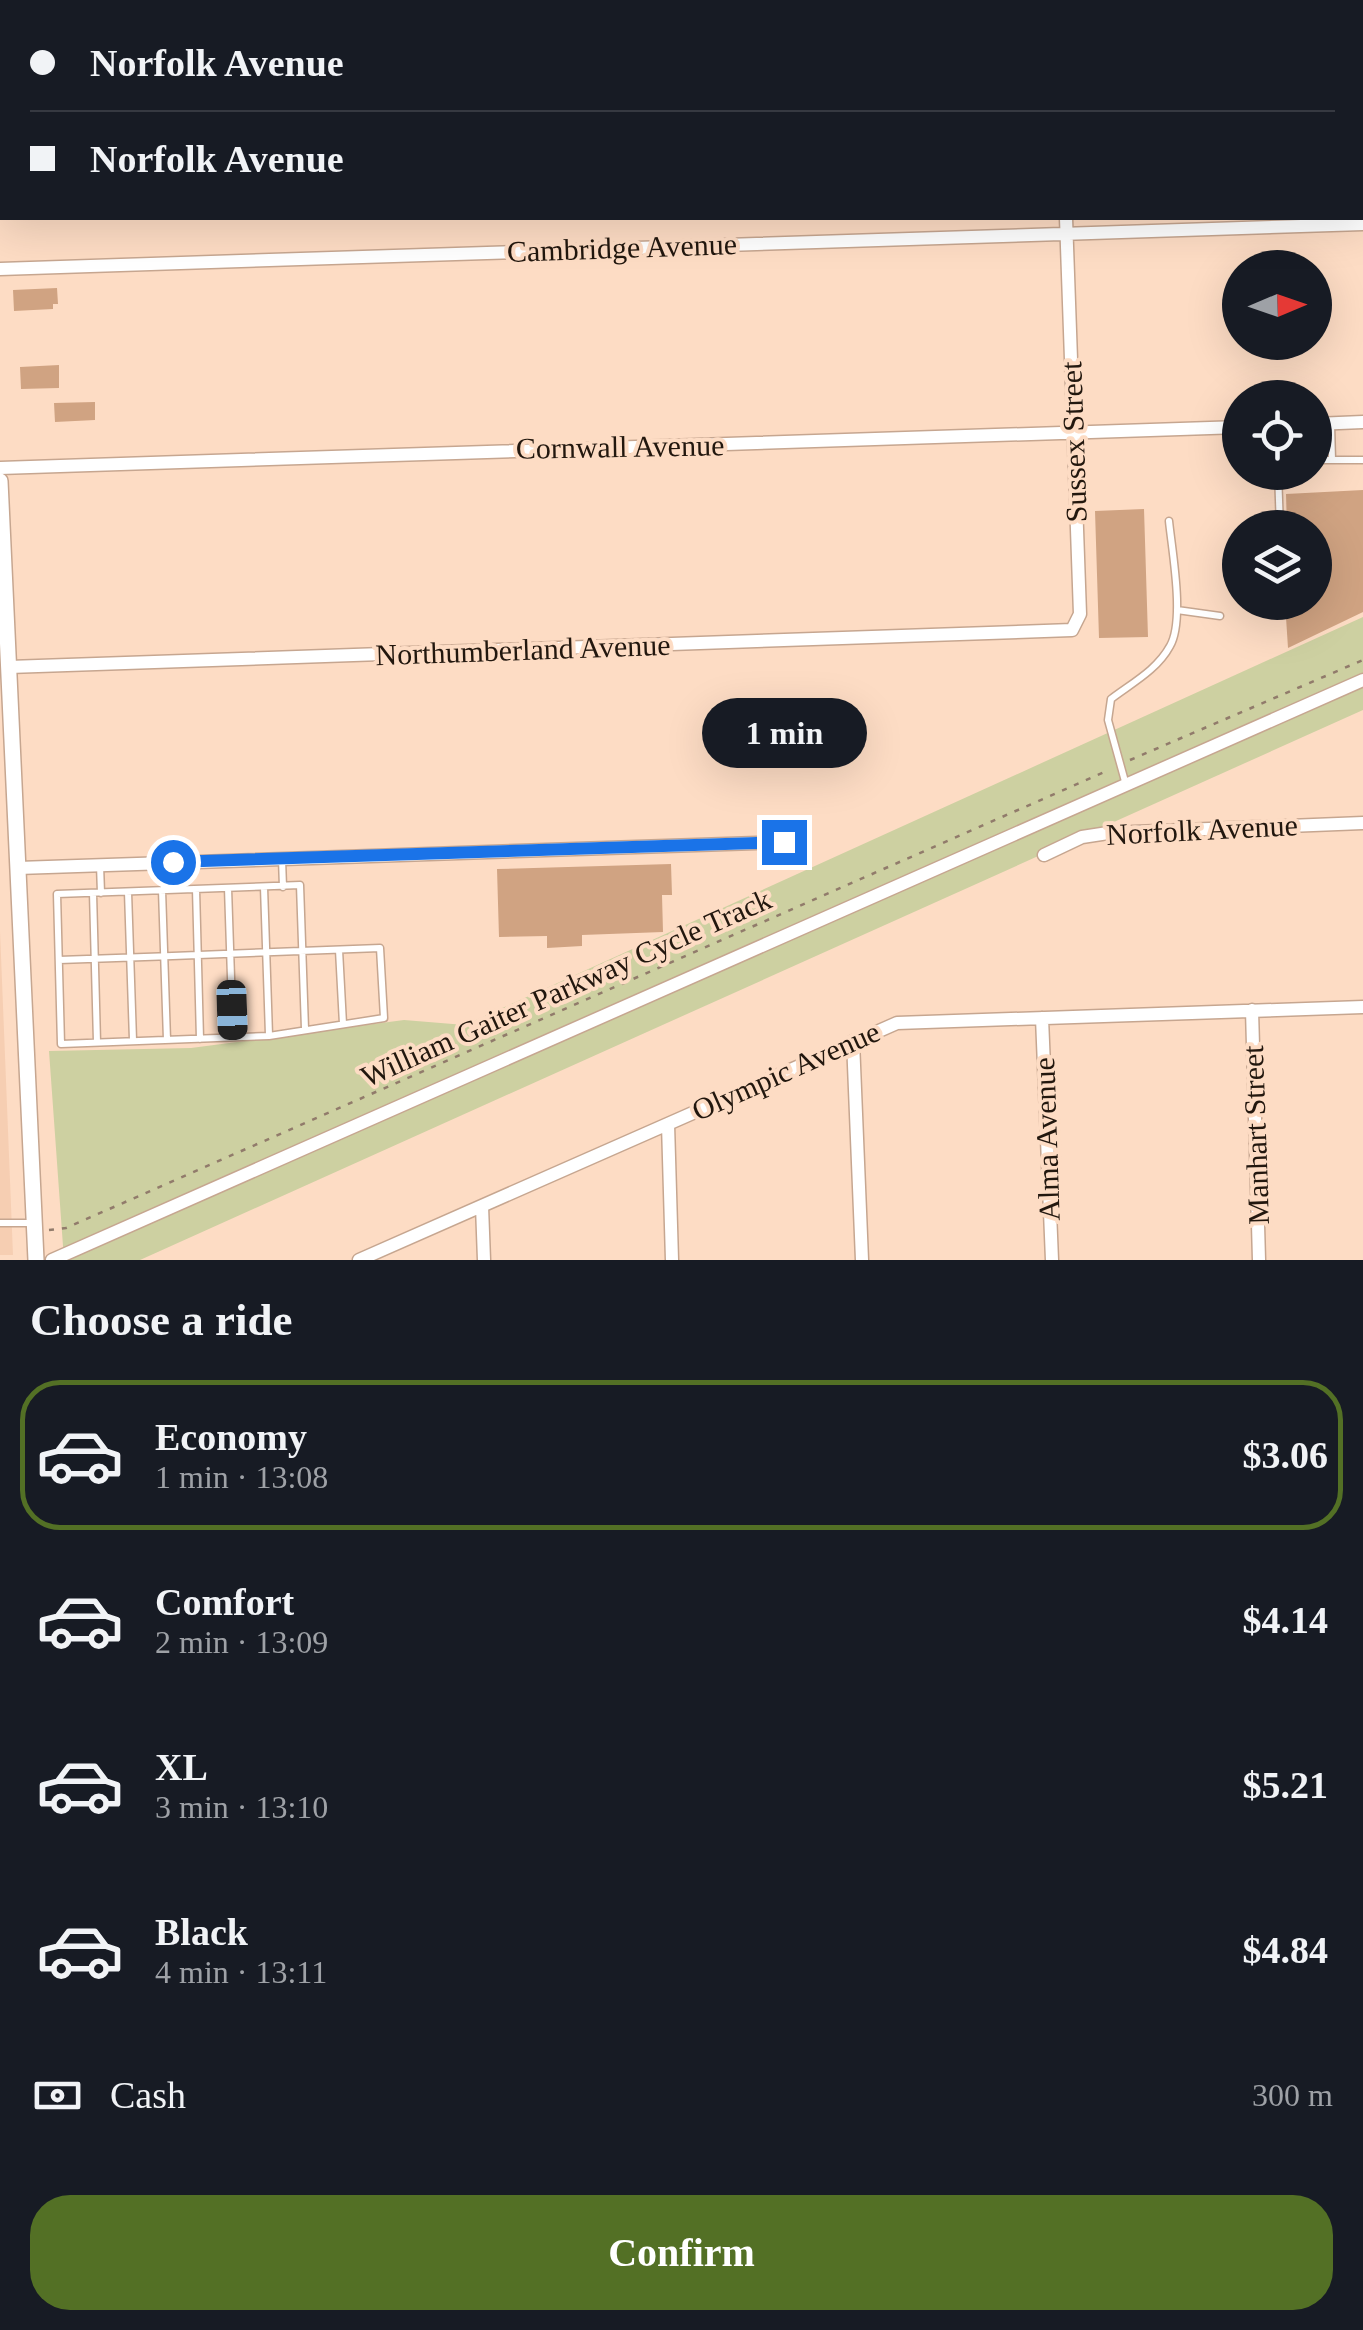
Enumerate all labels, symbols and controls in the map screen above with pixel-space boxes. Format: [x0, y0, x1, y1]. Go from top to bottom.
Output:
text: Norfolk Avenue [90, 42, 344, 84]
text: Norfolk Avenue [90, 138, 344, 180]
street label: Cambridge Avenue [506, 227, 738, 268]
north arrow [1222, 250, 1332, 360]
map controls [1222, 250, 1332, 620]
street label: Sussex Street [1054, 360, 1093, 523]
button: locate [1222, 380, 1332, 490]
street label: Cornwall Avenue [515, 428, 725, 465]
button: layers [1222, 510, 1332, 620]
street label: Northumberland Avenue [375, 628, 671, 671]
callout: 1 min [702, 697, 866, 767]
text: 1 min [746, 715, 823, 751]
street label: Norfolk Avenue [1105, 808, 1299, 851]
route end [762, 820, 807, 865]
route start [151, 840, 196, 885]
street label: William Gaiter Parkway Cycle Track [356, 882, 776, 1093]
car [216, 979, 248, 1041]
street label: Olympic Avenue [687, 1014, 885, 1127]
street label: Manhart Street [1236, 1044, 1275, 1225]
street label: Alma Avenue [1027, 1057, 1066, 1221]
text: Choose a ride [30, 1295, 293, 1345]
icon: car [35, 1410, 125, 1500]
text: Economy [155, 1416, 307, 1458]
text: $3.06 [1243, 1434, 1328, 1476]
text: 1 min · 13:08 [155, 1459, 328, 1495]
icon: car [35, 1575, 125, 1665]
text: Comfort [155, 1581, 294, 1623]
text: $4.14 [1243, 1599, 1328, 1641]
text: 2 min · 13:09 [155, 1624, 328, 1660]
icon: car [35, 1740, 125, 1830]
text: XL [155, 1746, 208, 1788]
text: $5.21 [1243, 1764, 1328, 1806]
text: 3 min · 13:10 [155, 1789, 328, 1825]
icon: car [35, 1905, 125, 1995]
text: Black [155, 1911, 248, 1953]
text: $4.84 [1243, 1929, 1328, 1971]
text: 4 min · 13:11 [155, 1954, 327, 1990]
icon: cash [30, 2068, 85, 2123]
text: Cash [110, 2074, 186, 2116]
text: 300 m [1252, 2077, 1333, 2113]
button: Confirm [30, 2195, 1333, 2310]

